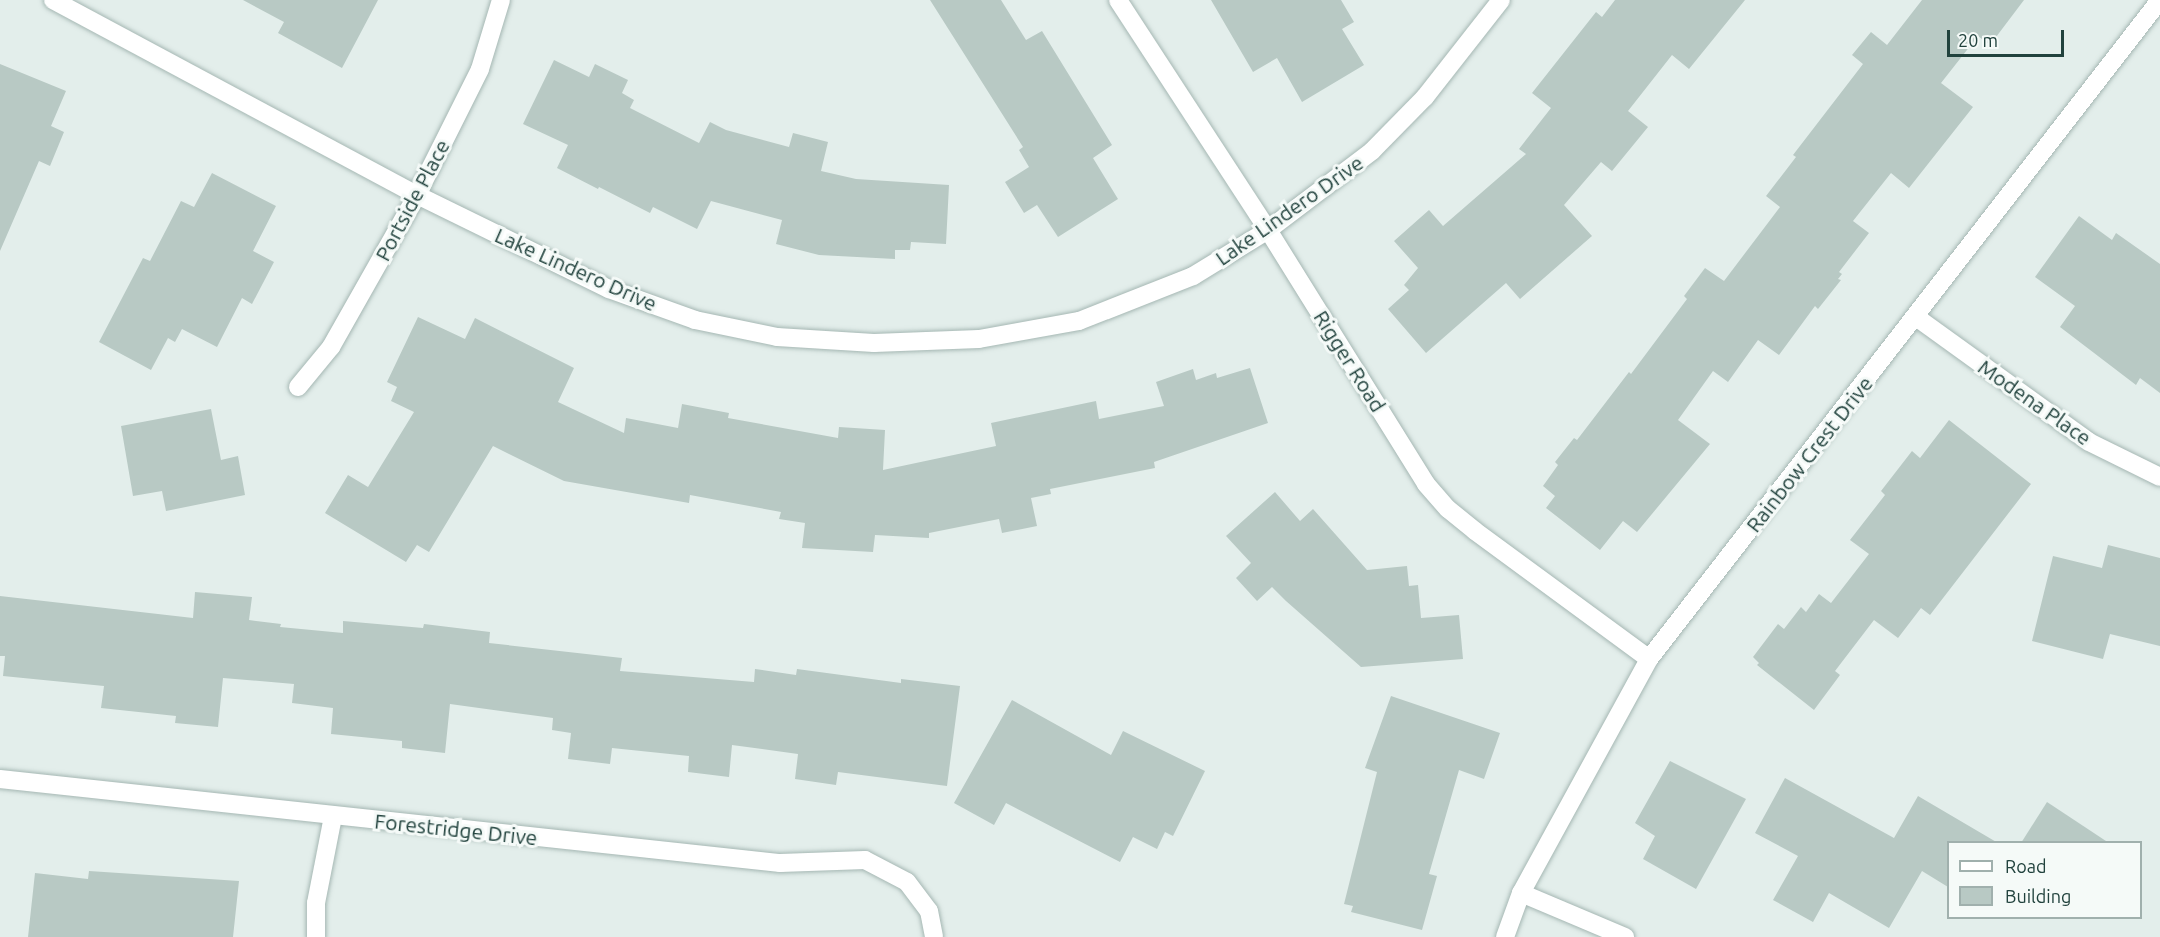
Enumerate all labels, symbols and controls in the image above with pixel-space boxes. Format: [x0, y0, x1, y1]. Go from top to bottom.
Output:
scale bar [1950, 18, 2067, 56]
text: 20 m [1958, 30, 1998, 50]
street label: Portside Place [369, 135, 455, 265]
street label: Lake Lindero Drive [1210, 150, 1368, 270]
street label: Lake Lindero Drive [491, 222, 661, 316]
street label: Rigger Road [1309, 306, 1391, 416]
street label: Modena Place [1974, 354, 2096, 450]
street label: Rainbow Crest Drive [1740, 371, 1878, 537]
street label: Forestridge Drive [373, 808, 539, 850]
legend [1947, 841, 2142, 919]
text: Road [2005, 856, 2047, 876]
text: Building [2005, 886, 2071, 906]

